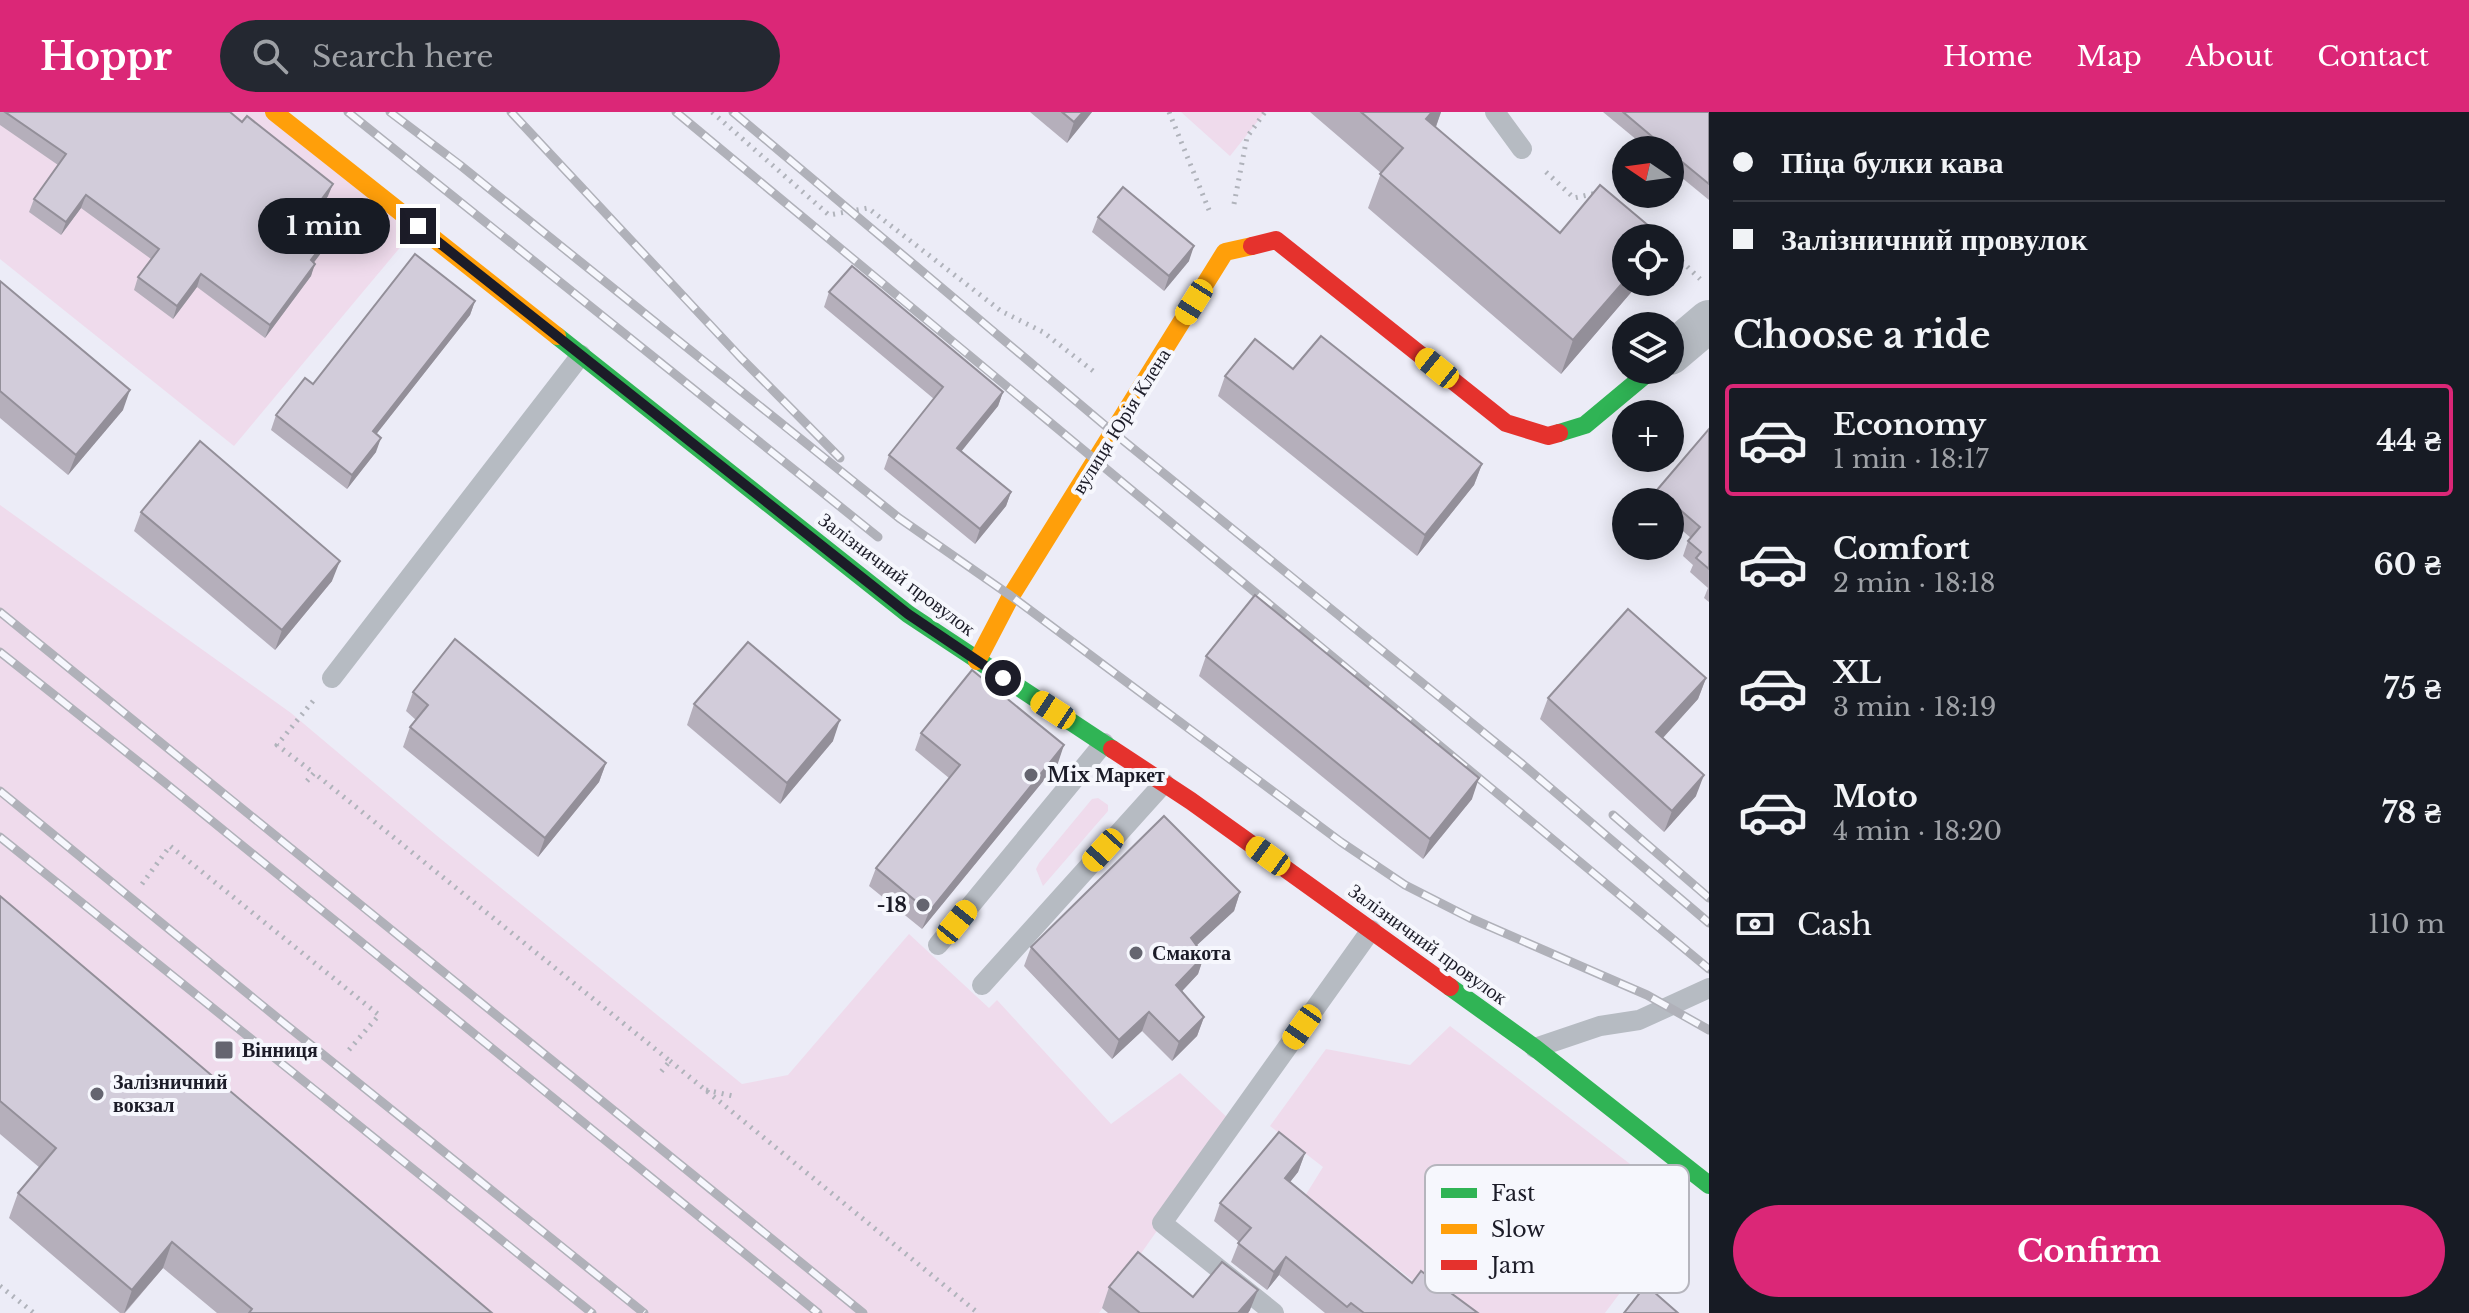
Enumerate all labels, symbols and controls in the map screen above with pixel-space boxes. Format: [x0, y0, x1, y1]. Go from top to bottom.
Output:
search box [220, 20, 780, 92]
text: Hoppr [40, 33, 172, 80]
icon: search [248, 34, 292, 78]
text: Search here [312, 38, 494, 75]
text: Home [1943, 39, 2033, 74]
text: Map [2077, 39, 2142, 74]
text: About [2186, 39, 2273, 74]
text: Contact [2317, 39, 2429, 74]
north arrow [1612, 136, 1684, 208]
map controls [1612, 136, 1684, 560]
text: Піца булки кава [1781, 144, 2003, 181]
callout: 1 min [258, 198, 390, 254]
route end [400, 208, 436, 244]
text: 1 min [286, 210, 362, 242]
text: Залізничний провулок [1781, 221, 2087, 258]
button: locate [1612, 224, 1684, 296]
car [1171, 275, 1217, 329]
button: layers [1612, 312, 1684, 384]
text: Choose a ride [1733, 313, 1990, 358]
street label: вулиця Юрія Клена [1067, 344, 1175, 498]
car [1411, 344, 1463, 392]
button: + [1612, 400, 1684, 472]
icon: car [1737, 404, 1809, 476]
text: Economy [1833, 406, 1986, 443]
text: 44 ₴ [2376, 422, 2441, 459]
text: 1 min · 18:17 [1833, 443, 1988, 475]
button: − [1612, 488, 1684, 560]
street label: Залізничний провулок [814, 507, 980, 641]
icon: car [1737, 528, 1809, 600]
text: Comfort [1833, 530, 1970, 567]
text: 60 ₴ [2373, 546, 2441, 583]
text: 2 min · 18:18 [1833, 567, 1996, 599]
icon: car [1737, 652, 1809, 724]
text: XL [1833, 654, 1881, 691]
route start [985, 660, 1021, 696]
text: 75 ₴ [2383, 670, 2441, 707]
car [1026, 687, 1080, 733]
text: 3 min · 18:19 [1833, 691, 1997, 723]
place label: Mix Маркет [1047, 763, 1165, 787]
marker: Mix Маркет [1022, 766, 1040, 784]
icon: car [1737, 776, 1809, 848]
text: Moto [1833, 778, 1918, 815]
text: 78 ₴ [2382, 794, 2441, 831]
text: 4 min · 18:20 [1833, 815, 2002, 847]
car [1078, 824, 1128, 876]
car [1242, 832, 1294, 880]
street label: Залізничний провулок [1344, 878, 1512, 1010]
place label: -18 [876, 893, 907, 917]
marker: -18 [914, 896, 932, 914]
car [933, 896, 981, 948]
icon: cash [1733, 902, 1777, 946]
text: Cash [1797, 906, 1872, 943]
text: 110 m [2368, 908, 2445, 940]
place label: Смакота [1152, 941, 1231, 965]
marker: Смакота [1127, 944, 1145, 962]
car [1278, 1000, 1326, 1054]
place label: Вінниця [242, 1038, 318, 1062]
marker: Вінниця [213, 1039, 235, 1061]
place label: Залізничний вокзал [113, 1070, 227, 1117]
marker: Залізничний вокзал [88, 1085, 106, 1103]
legend [1425, 1165, 1689, 1293]
text: Fast [1491, 1180, 1536, 1207]
button: Confirm [1733, 1205, 2445, 1297]
text: Slow [1491, 1216, 1545, 1243]
text: Jam [1488, 1252, 1535, 1279]

